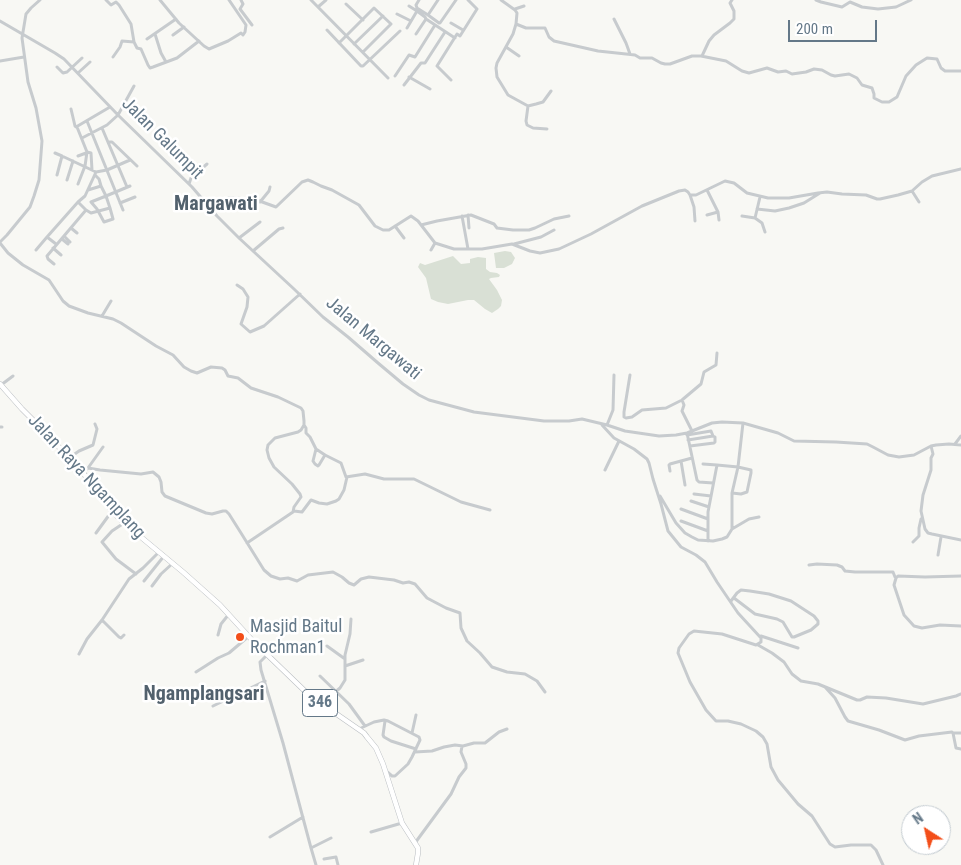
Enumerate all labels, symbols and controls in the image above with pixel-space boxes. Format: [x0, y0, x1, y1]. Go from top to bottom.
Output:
scale bar [791, 10, 880, 42]
text: 200 m [796, 20, 833, 38]
street label: Jalan Galumpit [117, 94, 207, 184]
district label: Margawati [174, 193, 258, 217]
street label: Jalan Margawati [321, 293, 425, 385]
street label: Jalan Raya Ngamplang [23, 410, 149, 544]
place label: Masjid Baitul Rochman1 [250, 616, 342, 659]
marker: Masjid Baitul Rochman1 [234, 631, 246, 643]
district label: Ngamplangsari [143, 683, 265, 707]
road number: 346 [302, 690, 338, 716]
north arrow [901, 805, 951, 855]
text: N [910, 810, 926, 828]

